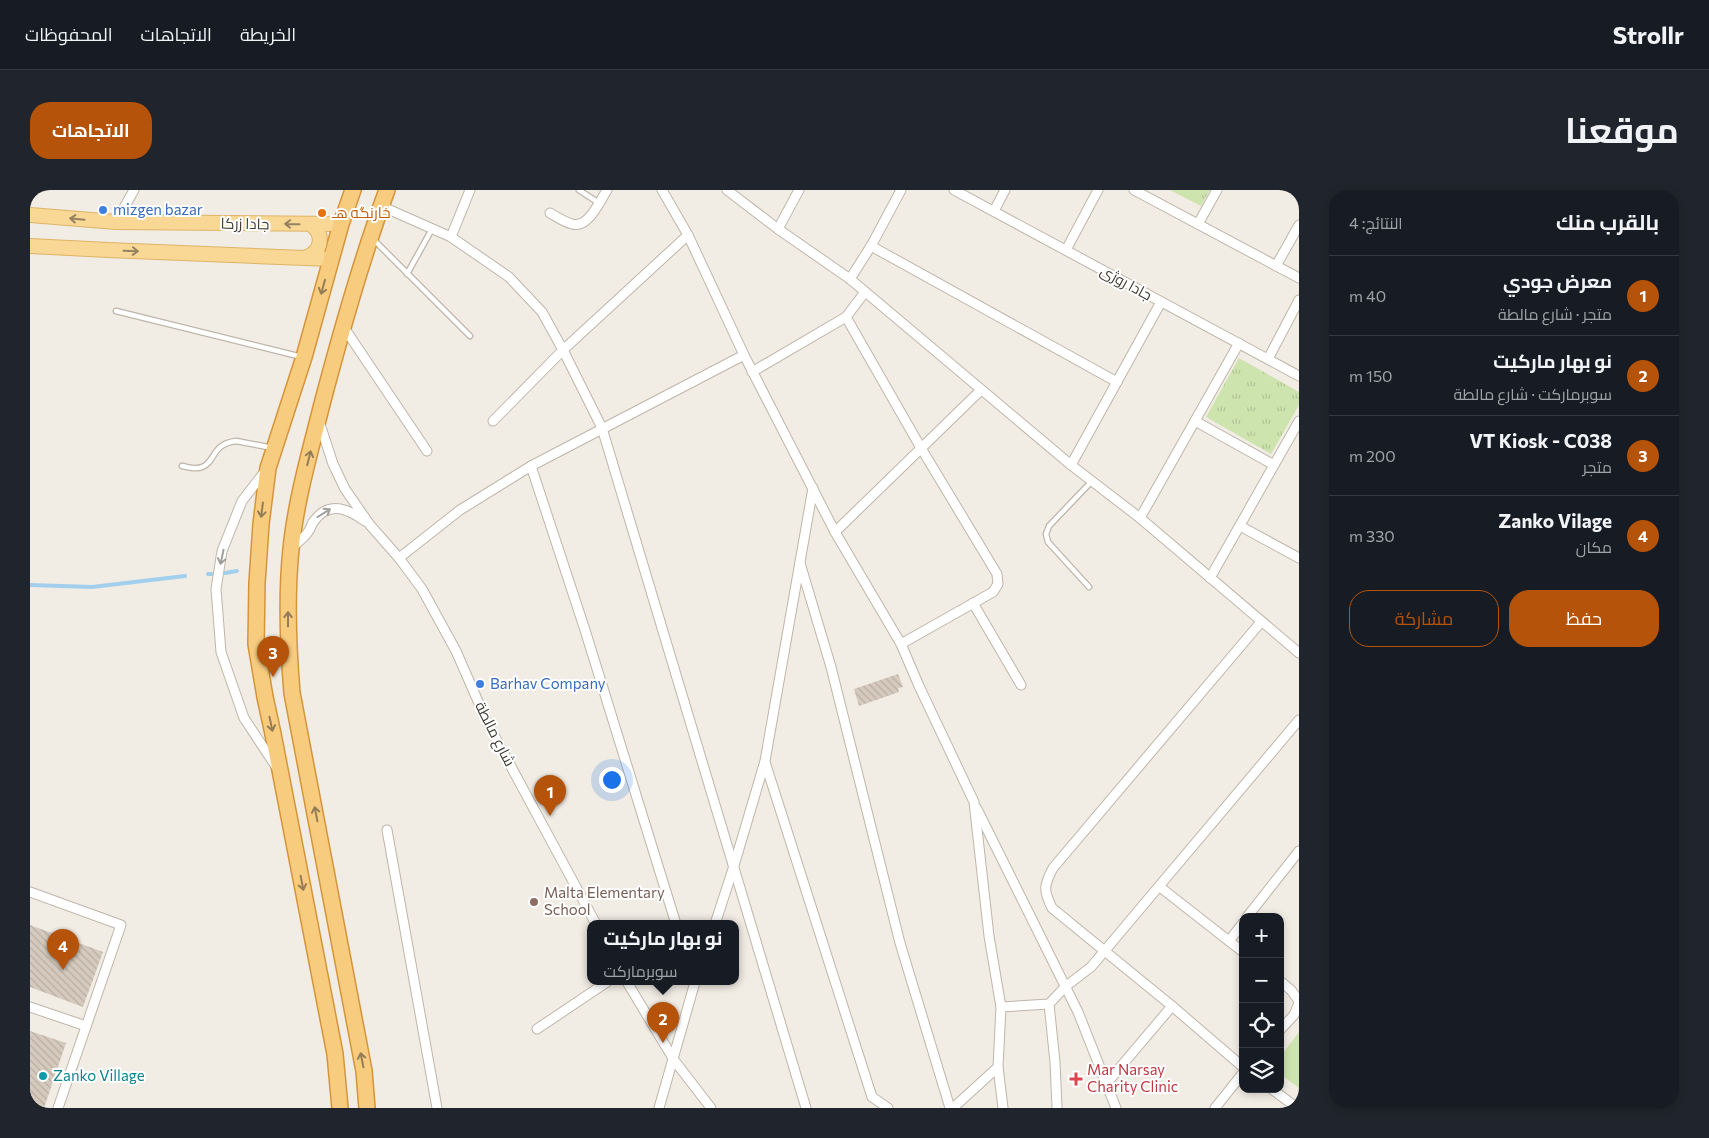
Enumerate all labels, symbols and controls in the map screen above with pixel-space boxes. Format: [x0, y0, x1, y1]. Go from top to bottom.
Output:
text: Strollr [1613, 20, 1684, 49]
text: المحفوظات [25, 23, 113, 45]
text: الاتجاهات [141, 23, 212, 45]
text: الخريطة [240, 23, 296, 45]
button: الاتجاهات [30, 102, 152, 159]
text: موقعنا [1565, 107, 1679, 150]
place label: mizgen bazar [113, 200, 203, 218]
place label: خارنگه هـ [331, 203, 391, 222]
marker: mizgen bazar [97, 204, 109, 216]
marker: خارنگه هـ [316, 207, 328, 219]
text: بالقرب منك [1556, 209, 1659, 234]
text: النتائج: 4 [1349, 213, 1403, 232]
one-way arrow [69, 214, 85, 223]
street label: جادا زرکا [221, 214, 269, 233]
one-way arrow [284, 220, 300, 229]
one-way arrow [123, 247, 139, 256]
street label: جادا روژی [1096, 261, 1156, 305]
text: معرض جودي [1503, 269, 1612, 292]
one-way arrow [318, 278, 328, 294]
text: 40 m [1349, 286, 1386, 305]
text: 1 [1639, 286, 1647, 305]
text: متجر · شارع مالطة [1498, 304, 1612, 323]
text: نو بهار ماركيت [1493, 349, 1612, 372]
text: 150 m [1349, 366, 1393, 385]
text: 2 [1638, 366, 1648, 385]
text: سوبرماركت · شارع مالطة [1454, 384, 1612, 403]
text: VT Kiosk - C038 [1469, 429, 1612, 452]
text: 200 m [1349, 446, 1396, 465]
text: 3 [1638, 446, 1648, 465]
one-way arrow [305, 451, 314, 467]
text: متجر [1583, 457, 1612, 476]
one-way arrow [257, 502, 267, 518]
one-way arrow [317, 508, 331, 519]
text: Zanko Vilage [1498, 509, 1612, 532]
text: 330 m [1349, 526, 1395, 545]
text: 4 [1638, 526, 1648, 545]
text: مكان [1576, 537, 1612, 556]
one-way arrow [216, 548, 226, 564]
button: مشاركة [1349, 590, 1499, 647]
button: حفظ [1509, 590, 1659, 647]
one-way arrow [283, 611, 293, 628]
pin: 3 [257, 636, 289, 677]
place label: Barhav Company [490, 674, 606, 692]
marker: Barhav Company [474, 678, 486, 690]
street label: شارع مالطة [469, 698, 520, 770]
one-way arrow [267, 715, 276, 731]
your location [599, 767, 625, 793]
pin: 1 [534, 775, 566, 816]
one-way arrow [311, 806, 320, 822]
one-way arrow [298, 875, 307, 891]
place label: Malta Elementary School [544, 883, 665, 918]
marker: Malta Elementary School [528, 896, 540, 908]
map controls [1239, 913, 1284, 1093]
button: + [1239, 913, 1284, 958]
popup [587, 920, 739, 985]
text: نو بهار ماركيت [604, 926, 722, 949]
pin: 4 [47, 929, 79, 970]
button: − [1239, 958, 1284, 1003]
text: سوبرماركت [604, 961, 677, 980]
pin: 2 [647, 1002, 679, 1043]
button: locate [1239, 1003, 1284, 1048]
button: layers [1239, 1048, 1284, 1093]
one-way arrow [357, 1052, 367, 1068]
place label: Mar Narsay Charity Clinic [1087, 1060, 1178, 1095]
place label: Zanko Village [53, 1066, 145, 1084]
marker: Zanko Village [37, 1070, 49, 1082]
marker: Mar Narsay Charity Clinic [1069, 1072, 1083, 1086]

